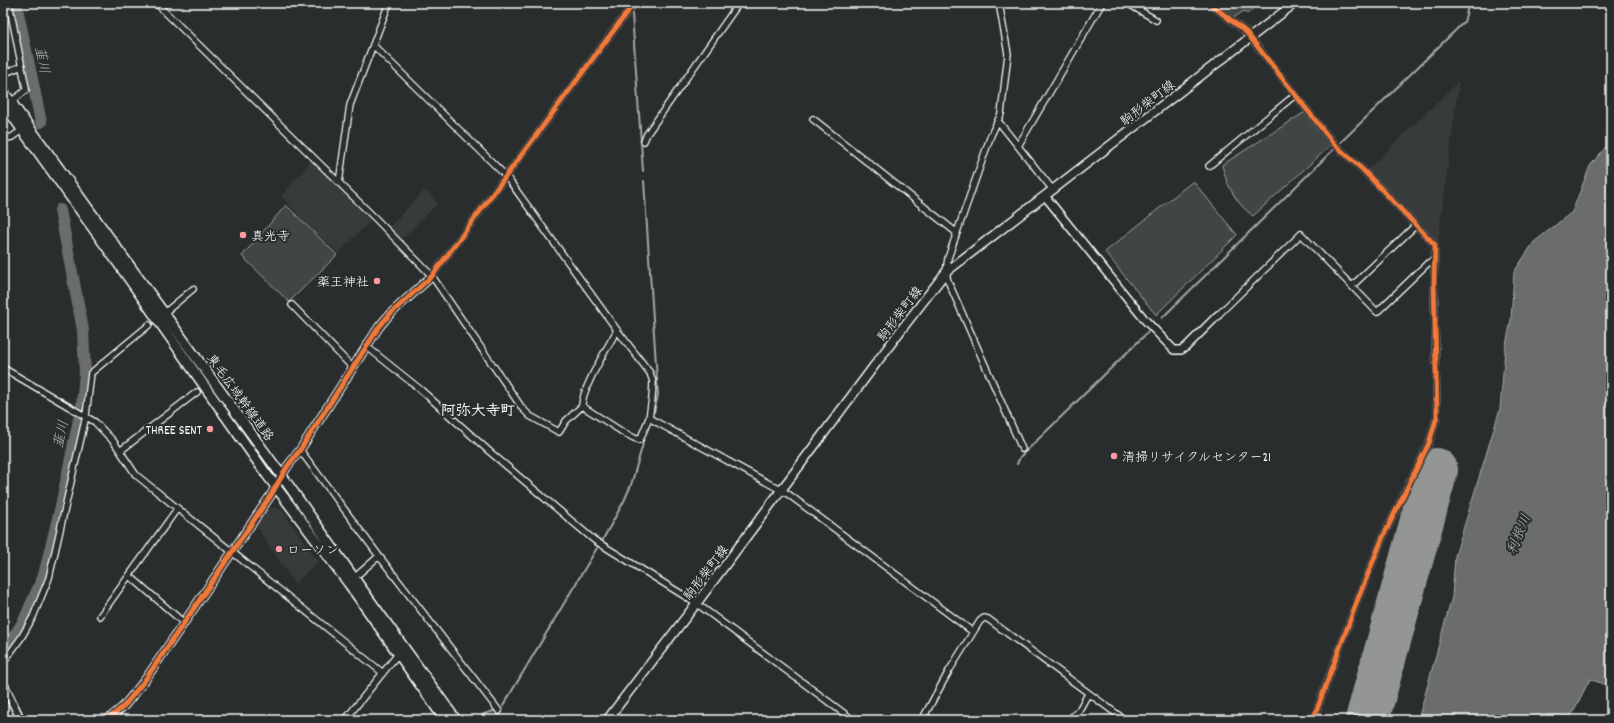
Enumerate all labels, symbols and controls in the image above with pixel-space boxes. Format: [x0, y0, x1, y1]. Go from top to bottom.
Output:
water label: 韮川 [28, 45, 54, 76]
street label: 駒形柴町線 [1117, 76, 1181, 131]
place label: 真光寺 [251, 228, 290, 247]
marker: 真光寺 [238, 230, 248, 240]
place label: 薬王神社 [317, 274, 369, 293]
marker: 薬王神社 [372, 276, 382, 286]
street label: 駒形柴町線 [874, 282, 929, 346]
street label: 東毛広域幹線道路 [201, 351, 277, 446]
district label: 阿弥大寺町 [440, 401, 516, 423]
water label: 韮川 [49, 419, 75, 450]
place label: THREE SENT [146, 422, 202, 441]
marker: THREE SENT [205, 424, 215, 434]
place label: 清掃リサイクルセンター21 [1122, 449, 1271, 468]
marker: 清掃リサイクルセンター21 [1109, 451, 1119, 461]
water label: 利根川 [1502, 512, 1537, 558]
street label: 駒形柴町線 [680, 541, 735, 605]
place label: ローソン [287, 542, 339, 561]
marker: ローソン [274, 544, 284, 554]

